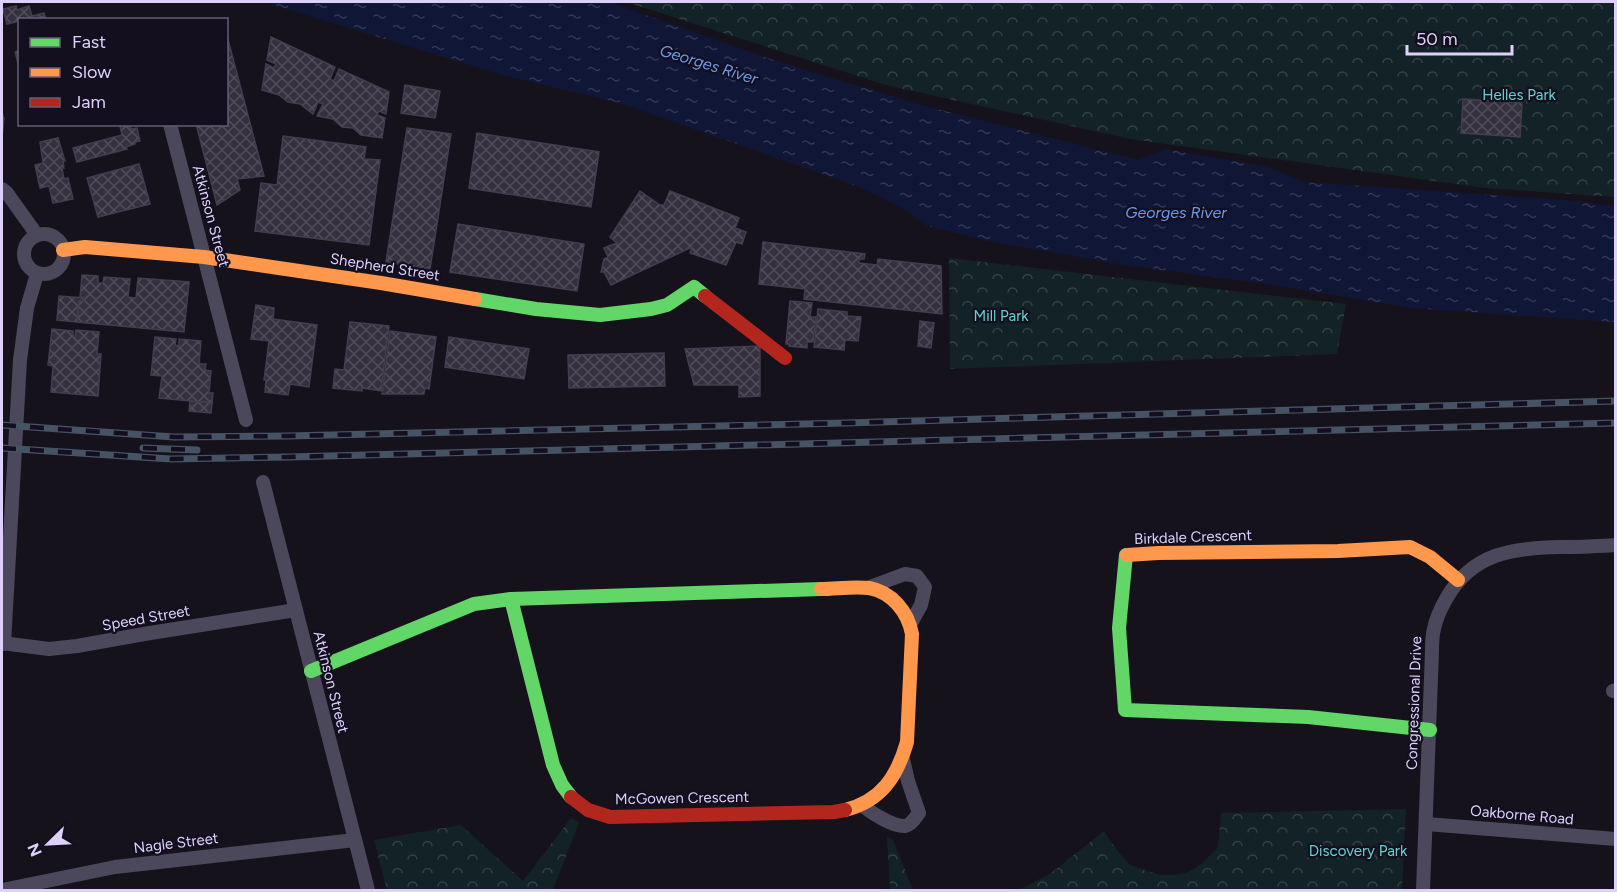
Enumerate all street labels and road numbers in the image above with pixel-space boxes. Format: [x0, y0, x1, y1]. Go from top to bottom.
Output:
street label: Atkinson Street [189, 163, 233, 269]
street label: Shepherd Street [329, 249, 441, 285]
street label: Birkdale Crescent [1134, 526, 1253, 548]
street label: Speed Street [101, 601, 192, 635]
street label: Atkinson Street [310, 629, 352, 735]
street label: Congressional Drive [1403, 636, 1425, 770]
street label: McGowen Crescent [615, 788, 749, 808]
street label: Oakborne Road [1469, 802, 1575, 828]
street label: Nagle Street [133, 829, 220, 857]

